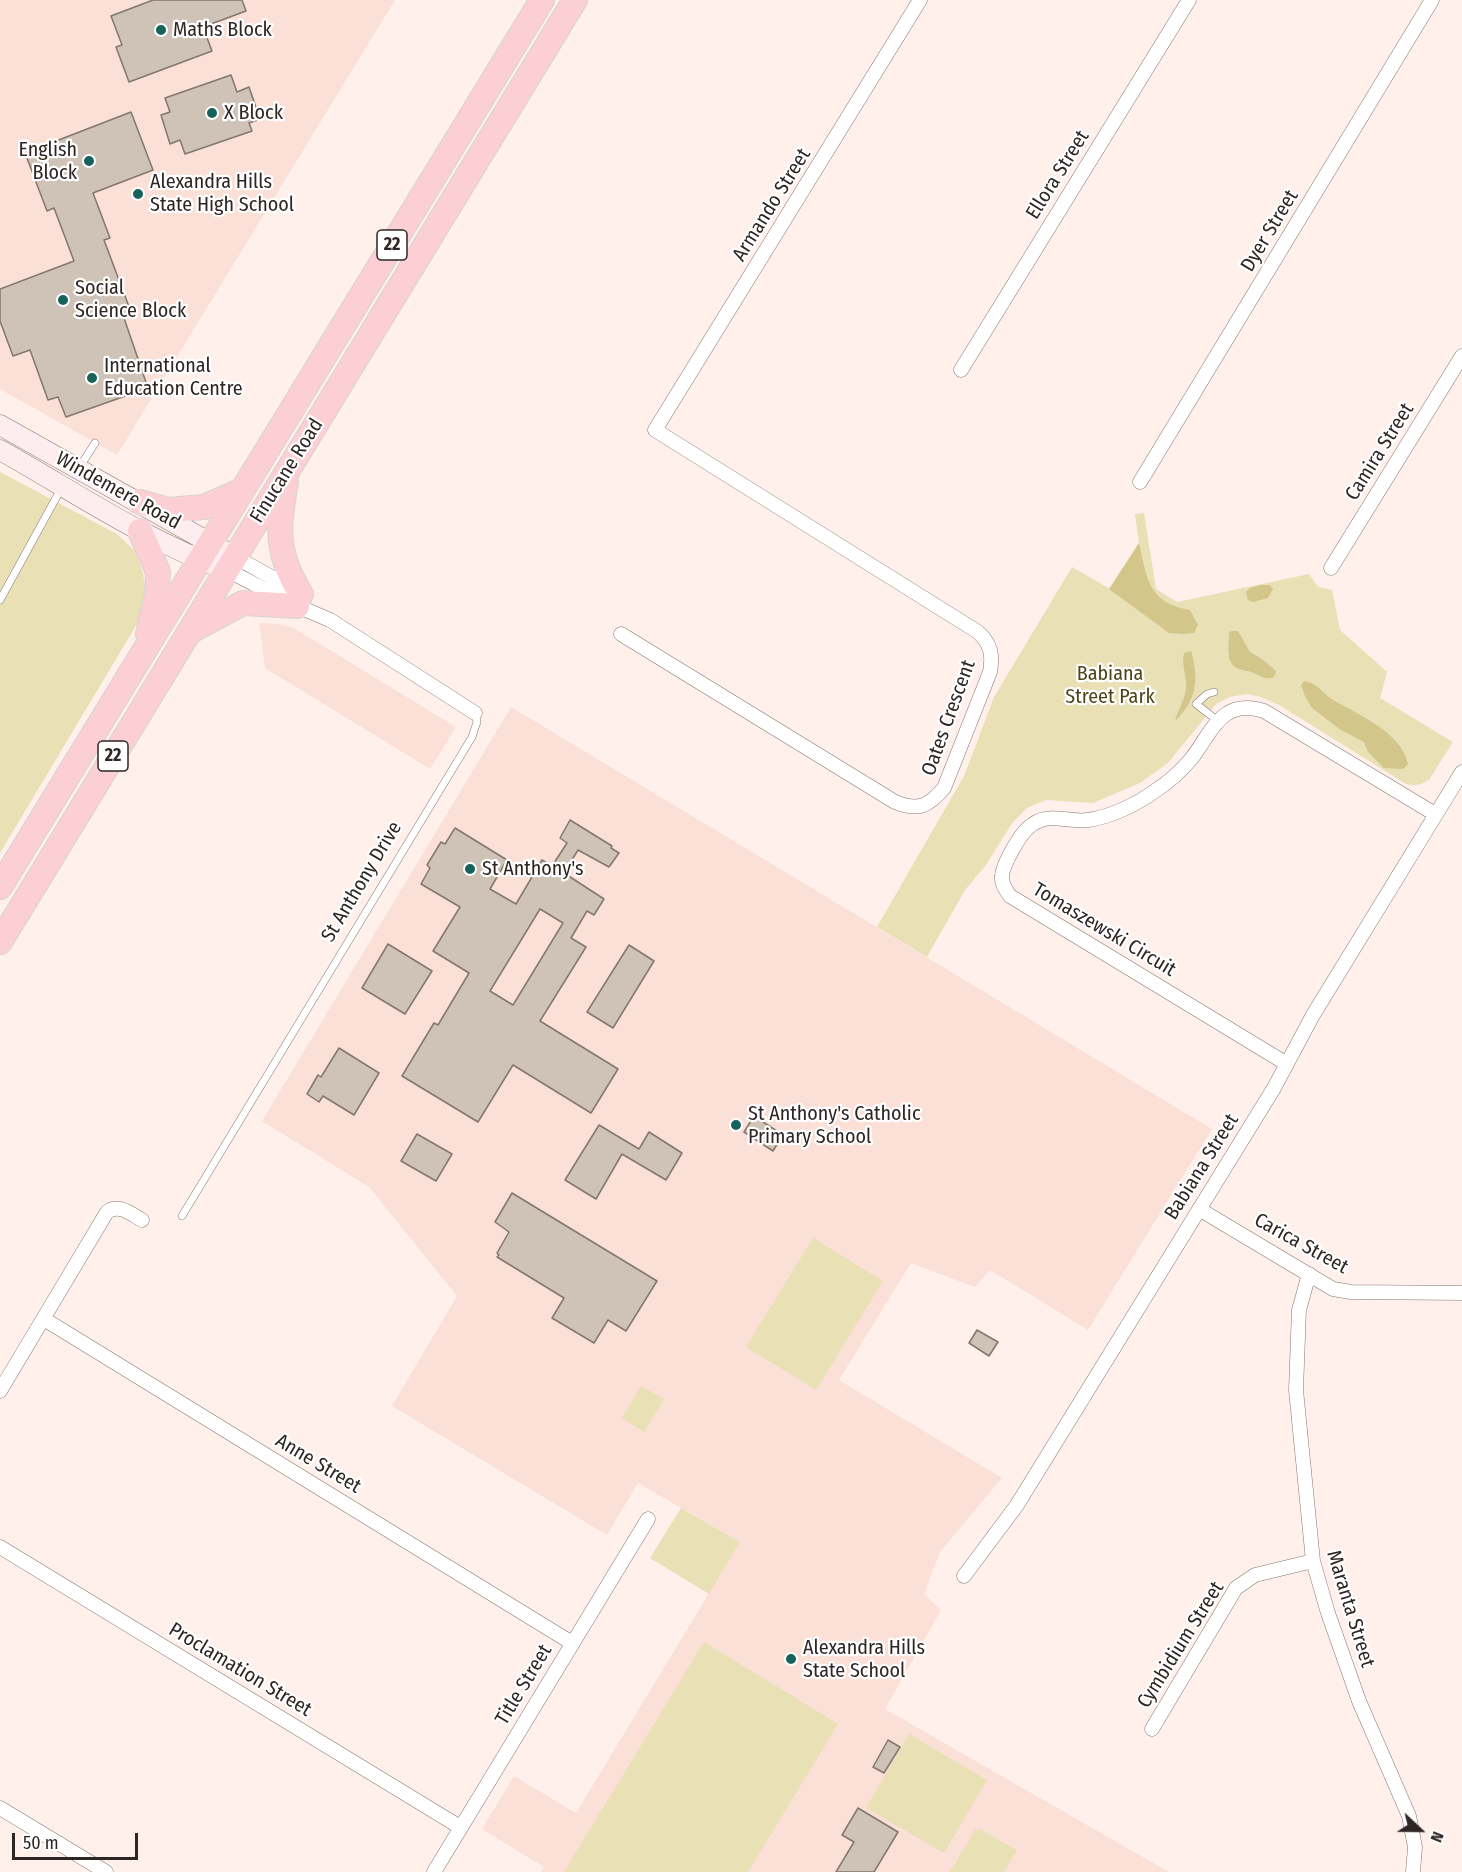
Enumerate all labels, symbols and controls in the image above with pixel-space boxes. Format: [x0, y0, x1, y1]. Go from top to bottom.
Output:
place label: Maths Block [173, 18, 272, 42]
marker: Maths Block [154, 23, 168, 37]
place label: X Block [224, 101, 283, 125]
marker: X Block [205, 106, 219, 120]
street label: Ellora Street [1021, 126, 1095, 224]
place label: English Block [18, 138, 77, 185]
street label: Armando Street [728, 144, 816, 266]
marker: English Block [82, 154, 96, 168]
place label: Alexandra Hills State High School [150, 170, 294, 217]
street label: Dyer Street [1236, 186, 1304, 276]
marker: Alexandra Hills State High School [131, 187, 145, 201]
road number: 22 [377, 230, 407, 260]
place label: Social Science Block [75, 276, 186, 323]
marker: Social Science Block [56, 293, 70, 307]
place label: International Education Centre [104, 354, 243, 401]
marker: International Education Centre [85, 371, 99, 385]
street label: Camira Street [1341, 399, 1419, 505]
street label: Finucane Road [245, 414, 329, 528]
street label: Windemere Road [51, 447, 185, 535]
street label: Oates Crescent [917, 657, 981, 779]
park label: Babiana Street Park [1065, 662, 1155, 709]
road number: 22 [98, 741, 128, 771]
street label: St Anthony Drive [317, 817, 407, 947]
place label: St Anthony's [482, 857, 584, 881]
marker: St Anthony's [463, 862, 477, 876]
street label: Tomaszewski Circuit [1028, 878, 1180, 982]
place label: St Anthony's Catholic Primary School [748, 1102, 920, 1149]
street label: Babiana Street [1160, 1110, 1244, 1224]
marker: St Anthony's Catholic Primary School [729, 1118, 743, 1132]
street label: Carica Street [1250, 1208, 1352, 1280]
street label: Anne Street [271, 1429, 365, 1499]
street label: Maranta Street [1321, 1548, 1379, 1670]
street label: Cymbidium Street [1133, 1577, 1229, 1713]
street label: Proclamation Street [164, 1618, 316, 1722]
place label: Alexandra Hills State School [803, 1636, 925, 1683]
street label: Title Street [491, 1640, 557, 1730]
marker: Alexandra Hills State School [784, 1652, 798, 1666]
north arrow [1390, 1800, 1450, 1860]
scale bar [15, 1821, 141, 1859]
text: N [1427, 1829, 1448, 1845]
text: 50 m [23, 1832, 59, 1854]

